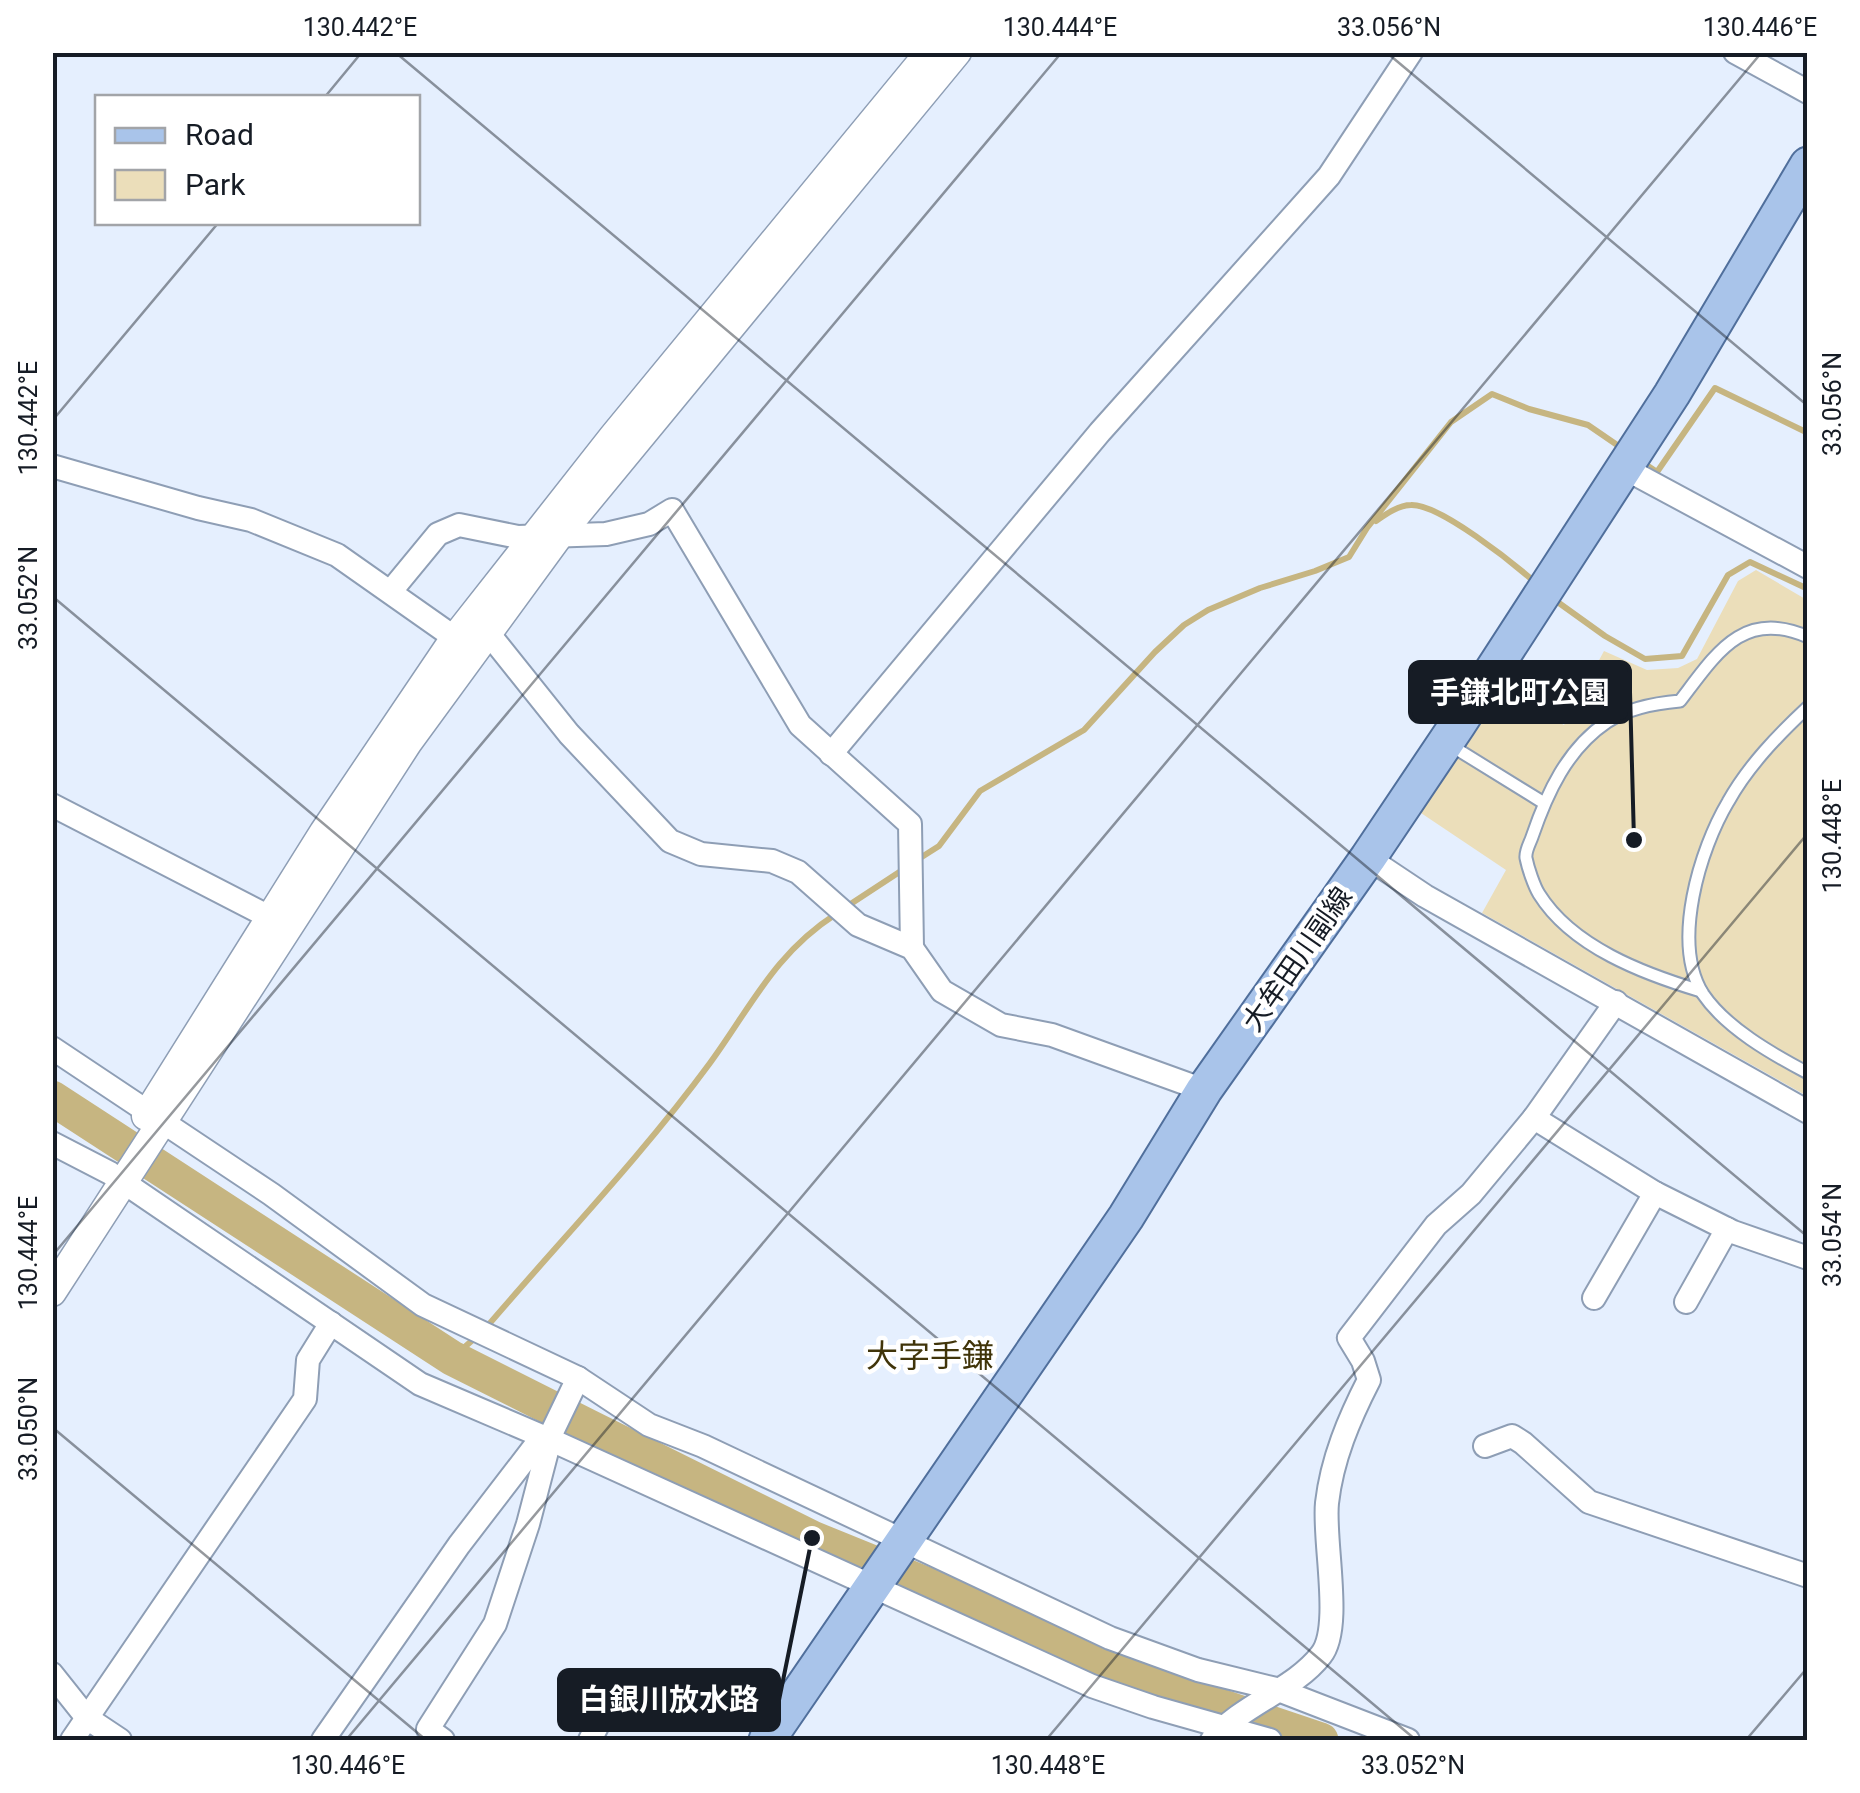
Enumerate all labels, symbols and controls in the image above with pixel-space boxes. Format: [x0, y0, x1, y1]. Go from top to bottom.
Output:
text: 130.442°E [303, 13, 417, 42]
text: 130.444°E [1003, 13, 1117, 42]
text: 33.056°N [1337, 13, 1441, 42]
text: 130.446°E [1703, 13, 1817, 42]
legend [95, 95, 420, 225]
text: Road [185, 117, 254, 152]
text: Park [185, 167, 246, 202]
text: 33.056°N [1818, 352, 1847, 456]
text: 130.442°E [14, 361, 43, 475]
text: 33.052°N [14, 546, 43, 650]
callout: 手鎌北町公園 [1410, 662, 1630, 722]
text: 手鎌北町公園 [1430, 675, 1610, 710]
text: 130.448°E [1818, 779, 1847, 893]
street label: 大牟田川副線 [1236, 881, 1359, 1038]
text: 33.054°N [1818, 1183, 1847, 1287]
text: 130.444°E [14, 1196, 43, 1310]
district label: 大字手鎌 [866, 1337, 994, 1375]
text: 33.050°N [14, 1377, 43, 1481]
callout: 白銀川放水路 [559, 1670, 779, 1730]
text: 白銀川放水路 [579, 1682, 759, 1717]
text: 130.446°E [291, 1751, 405, 1780]
text: 130.448°E [991, 1751, 1105, 1780]
text: 33.052°N [1361, 1751, 1465, 1780]

